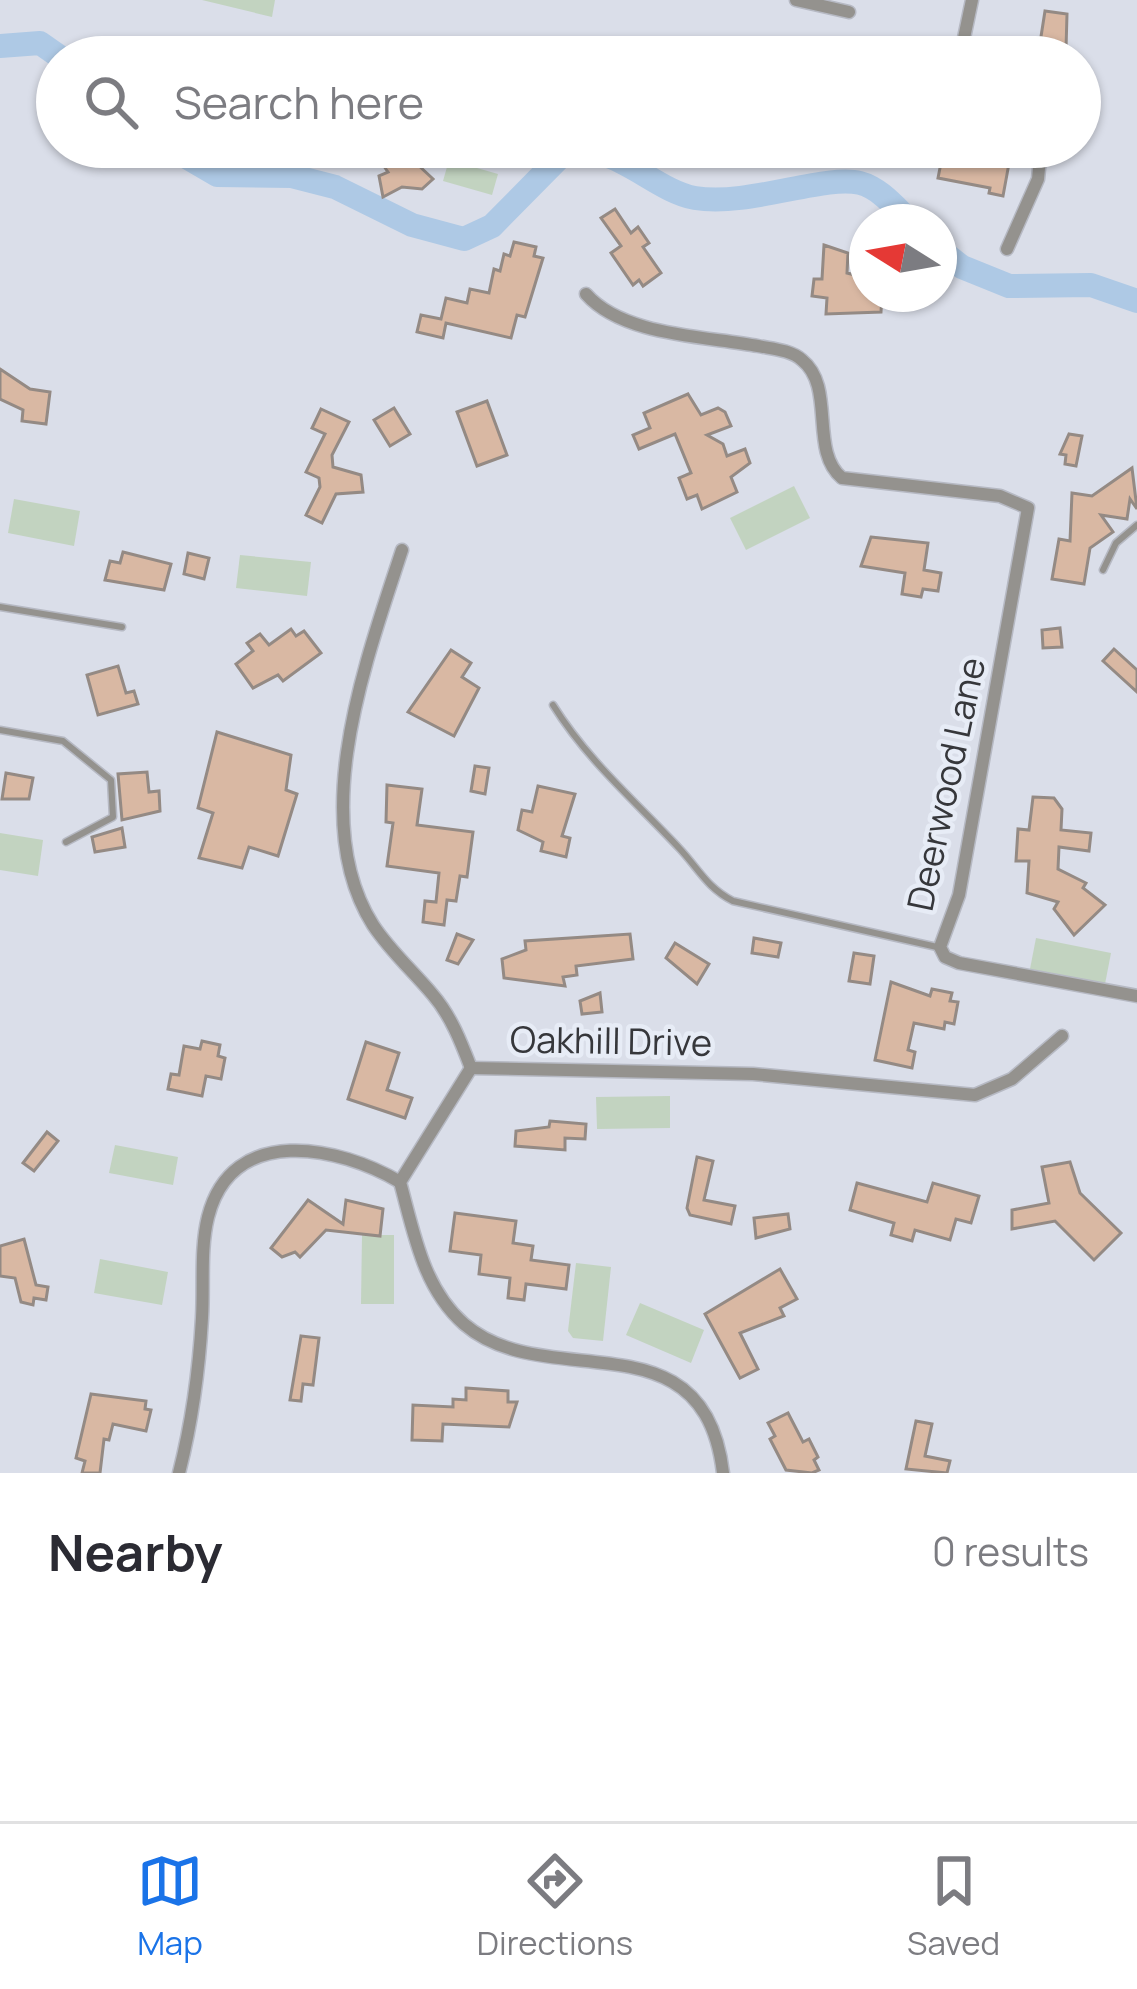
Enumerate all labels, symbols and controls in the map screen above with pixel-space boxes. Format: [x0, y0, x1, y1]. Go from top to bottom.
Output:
search box [36, 36, 1101, 168]
icon: search [78, 69, 144, 135]
text: Search here [174, 71, 424, 133]
north arrow [849, 204, 957, 312]
street label: Deerwood Lane [895, 653, 996, 915]
street label: Oakhill Drive [510, 1014, 712, 1067]
text: Nearby [48, 1517, 223, 1586]
text: 0 results [932, 1524, 1089, 1578]
tab: Map [137, 1848, 203, 1965]
tab: Directions [477, 1848, 633, 1965]
tab: Saved [907, 1848, 1000, 1965]

